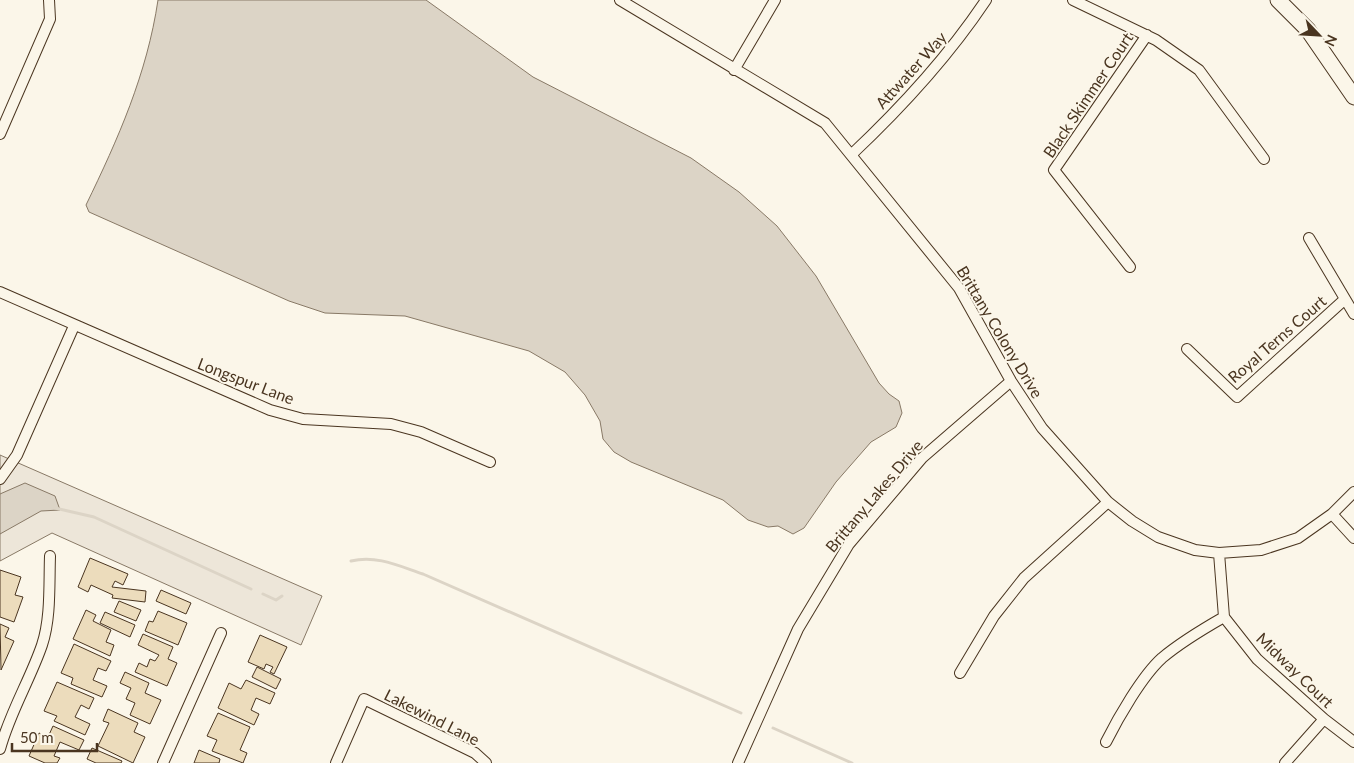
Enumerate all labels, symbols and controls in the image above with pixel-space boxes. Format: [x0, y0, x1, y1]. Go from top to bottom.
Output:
north arrow [1294, 10, 1344, 60]
street label: Attwater Way [871, 27, 951, 112]
street label: Black Skimmer Court [1039, 28, 1137, 161]
text: N [1321, 32, 1341, 49]
street label: Brittany Colony Drive [953, 262, 1047, 401]
street label: Royal Terns Court [1224, 291, 1330, 386]
street label: Longspur Lane [195, 353, 297, 408]
street label: Brittany Lakes Drive [821, 436, 926, 556]
street label: Midway Court [1253, 628, 1338, 711]
street label: Lakewind Lane [382, 684, 483, 749]
scale bar [12, 720, 98, 752]
text: 50 m [20, 728, 54, 746]

